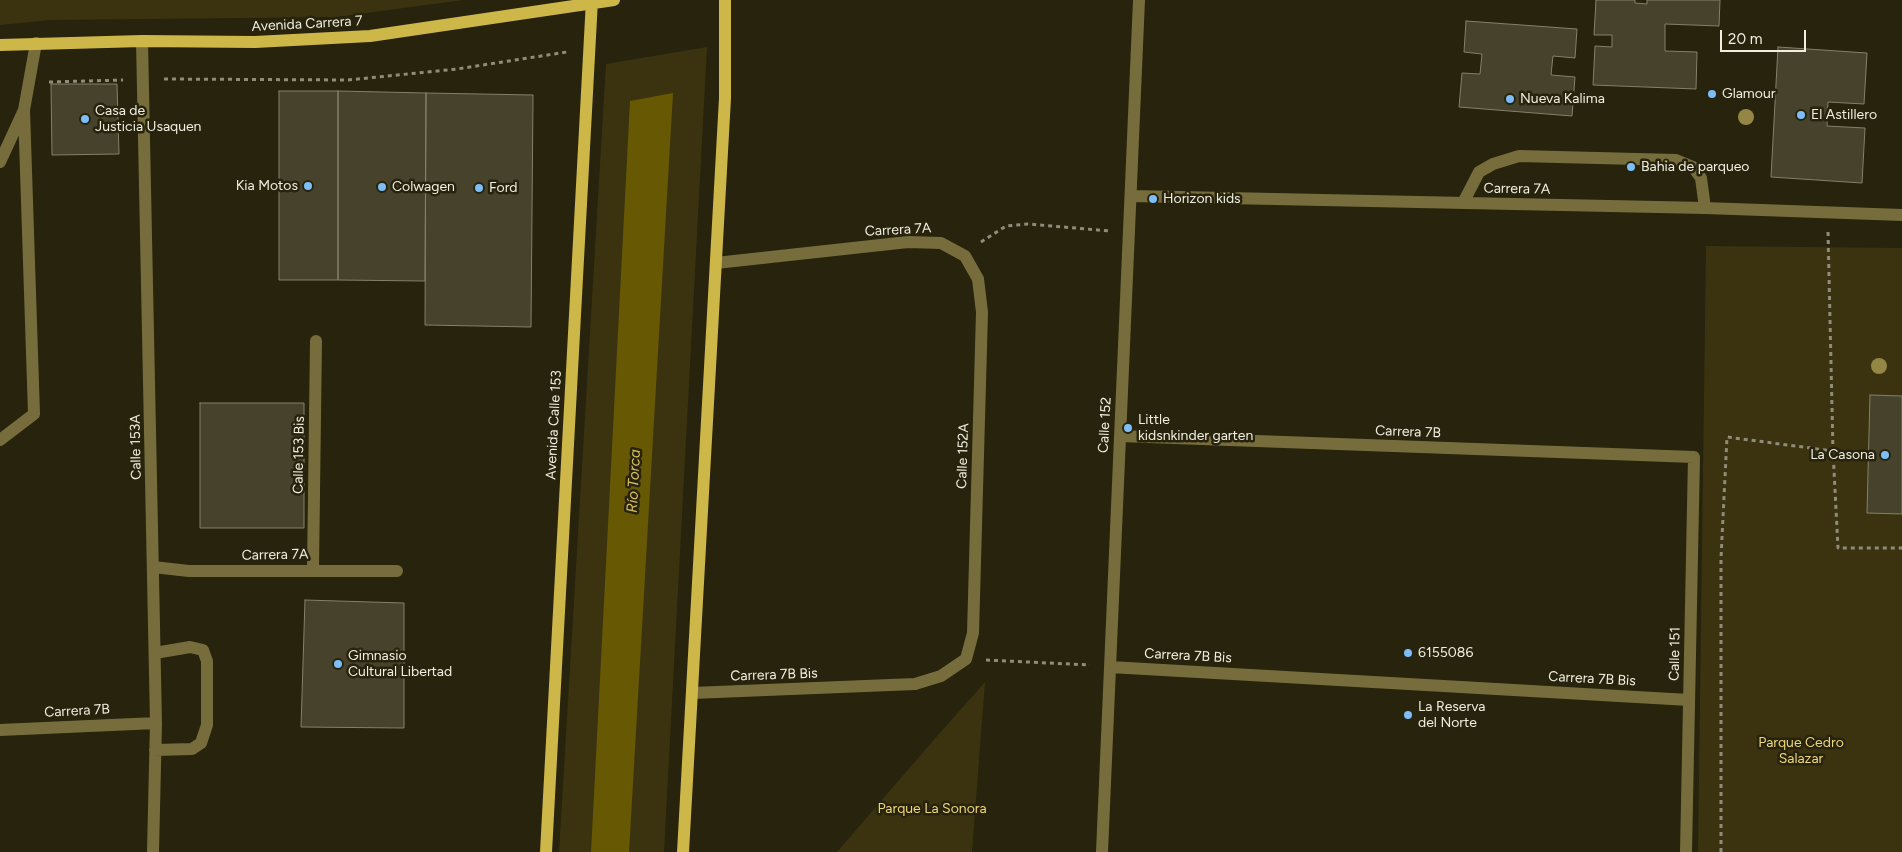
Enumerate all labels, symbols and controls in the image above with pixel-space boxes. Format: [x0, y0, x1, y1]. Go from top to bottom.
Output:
street label: Avenida Carrera 7 [251, 13, 363, 35]
scale bar [1722, 20, 1808, 52]
text: 20 m [1728, 30, 1762, 48]
place label: Glamour [1722, 86, 1775, 102]
marker: Glamour [1706, 88, 1718, 100]
place label: Nueva Kalima [1520, 91, 1605, 107]
marker: Nueva Kalima [1504, 93, 1516, 105]
place label: Casa de Justicia Usaquen [95, 103, 201, 136]
place label: El Astillero [1811, 107, 1877, 123]
marker: El Astillero [1795, 109, 1807, 121]
marker: Casa de Justicia Usaquen [79, 113, 91, 125]
place label: Bahia de parqueo [1641, 159, 1749, 175]
marker: Bahia de parqueo [1625, 161, 1637, 173]
place label: Kia Motos [236, 178, 298, 194]
place label: Colwagen [392, 179, 455, 195]
marker: Kia Motos [302, 180, 314, 192]
place label: Ford [489, 180, 518, 196]
street label: Carrera 7A [1484, 180, 1550, 198]
marker: Colwagen [376, 181, 388, 193]
marker: Ford [473, 182, 485, 194]
place label: Horizon kids [1163, 191, 1241, 207]
marker: Horizon kids [1147, 193, 1159, 205]
street label: Carrera 7A [864, 220, 932, 240]
street label: Avenida Calle 153 [543, 370, 565, 480]
street label: Calle 152 [1095, 397, 1115, 453]
place label: Little kidsnkinder garten [1138, 412, 1253, 444]
street label: Calle 153A [127, 414, 145, 480]
street label: Calle 153 Bis [290, 416, 308, 494]
marker: Little kidsnkinder garten [1122, 422, 1134, 434]
street label: Carrera 7B [1375, 422, 1441, 442]
street label: Calle 152A [953, 423, 973, 489]
place label: La Casona [1810, 447, 1875, 463]
water label: Río Torca [623, 449, 645, 513]
marker: La Casona [1879, 449, 1891, 461]
street label: Carrera 7A [242, 546, 308, 564]
street label: Calle 151 [1666, 627, 1684, 681]
street label: Carrera 7B Bis [1144, 645, 1232, 667]
place label: 6155086 [1418, 645, 1473, 661]
marker: 6155086 [1402, 647, 1414, 659]
place label: Gimnasio Cultural Libertad [348, 648, 452, 680]
marker: Gimnasio Cultural Libertad [332, 658, 344, 670]
street label: Carrera 7B Bis [730, 665, 818, 685]
street label: Carrera 7B Bis [1548, 668, 1636, 690]
place label: La Reserva del Norte [1418, 699, 1485, 732]
street label: Carrera 7B [44, 701, 110, 721]
marker: La Reserva del Norte [1402, 709, 1414, 721]
park label: Parque Cedro Salazar [1758, 735, 1844, 768]
park label: Parque La Sonora [877, 801, 987, 817]

